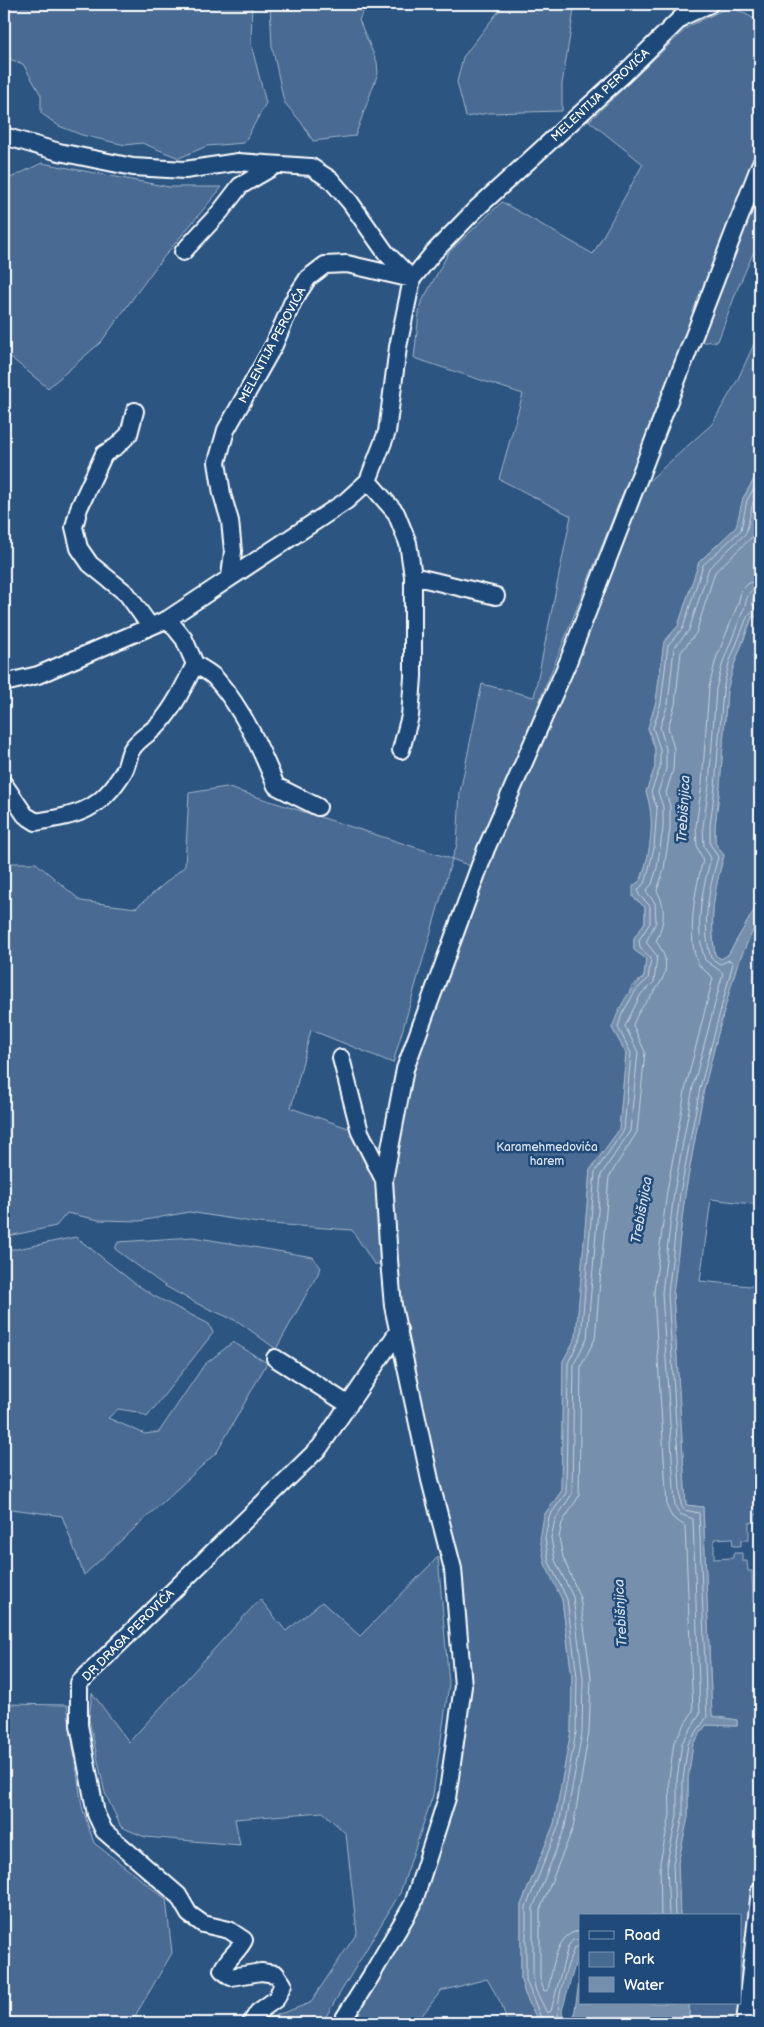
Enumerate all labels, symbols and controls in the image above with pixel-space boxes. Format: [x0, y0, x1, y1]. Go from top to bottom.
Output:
street label: MELENTIJA PEROVIĆA [547, 44, 653, 145]
street label: MELENTIJA PEROVIĆA [234, 283, 310, 406]
water label: Trebišnjica [673, 775, 694, 843]
park label: Karamehmedovića harem [496, 1140, 598, 1169]
water label: Trebišnjica [627, 1175, 656, 1245]
water label: Trebišnjica [610, 1579, 631, 1647]
street label: DR DRAGA PEROVIĆA [78, 1584, 178, 1685]
legend [579, 1914, 742, 2004]
text: Road [624, 1926, 660, 1945]
text: Park [624, 1950, 655, 1969]
text: Water [624, 1976, 664, 1995]

